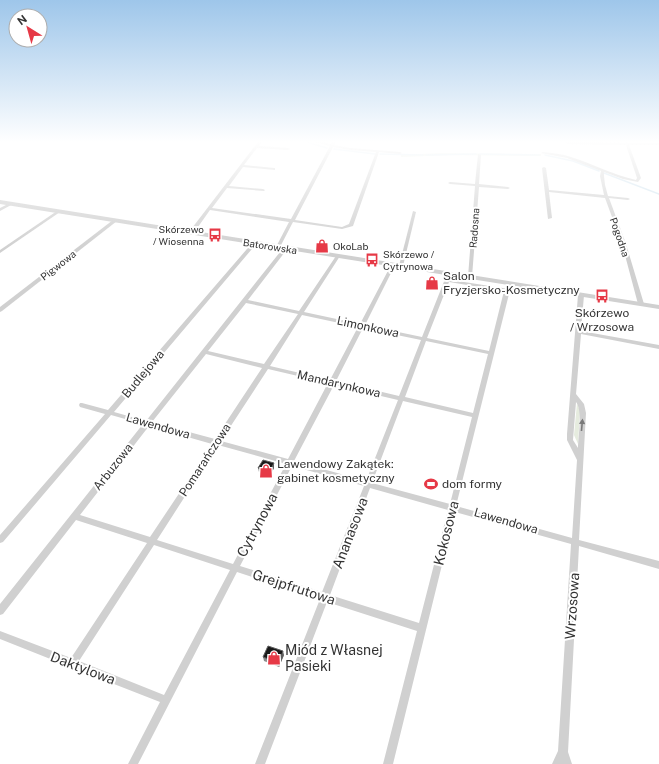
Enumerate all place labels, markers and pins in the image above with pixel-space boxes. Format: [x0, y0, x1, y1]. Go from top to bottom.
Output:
place label: Skórzewo / Wiosenna [153, 223, 204, 247]
bus stop icon: Skórzewo / Wiosenna [207, 227, 223, 243]
shop icon: OkoLab [314, 238, 330, 254]
place label: OkoLab [333, 240, 368, 252]
place label: Skórzewo / Cytrynowa [383, 248, 435, 272]
bus stop icon: Skórzewo / Cytrynowa [364, 252, 380, 268]
place label: Salon Fryzjersko-Kosmetyczny [443, 269, 580, 297]
shop icon: Salon Fryzjersko-Kosmetyczny [424, 275, 440, 291]
bus stop icon: Skórzewo / Wrzosowa [594, 288, 610, 304]
place label: Skórzewo / Wrzosowa [570, 306, 634, 334]
place label: Lawendowy Zakątek: gabinet kosmetyczny [277, 457, 395, 485]
shop icon: Lawendowy Zakątek: gabinet kosmetyczny [258, 463, 274, 479]
sports icon: dom formy [423, 476, 439, 492]
place label: dom formy [442, 477, 503, 491]
place label: Miód z Własnej Pasieki [285, 642, 383, 674]
shop icon: Miód z Własnej Pasieki [266, 650, 282, 666]

